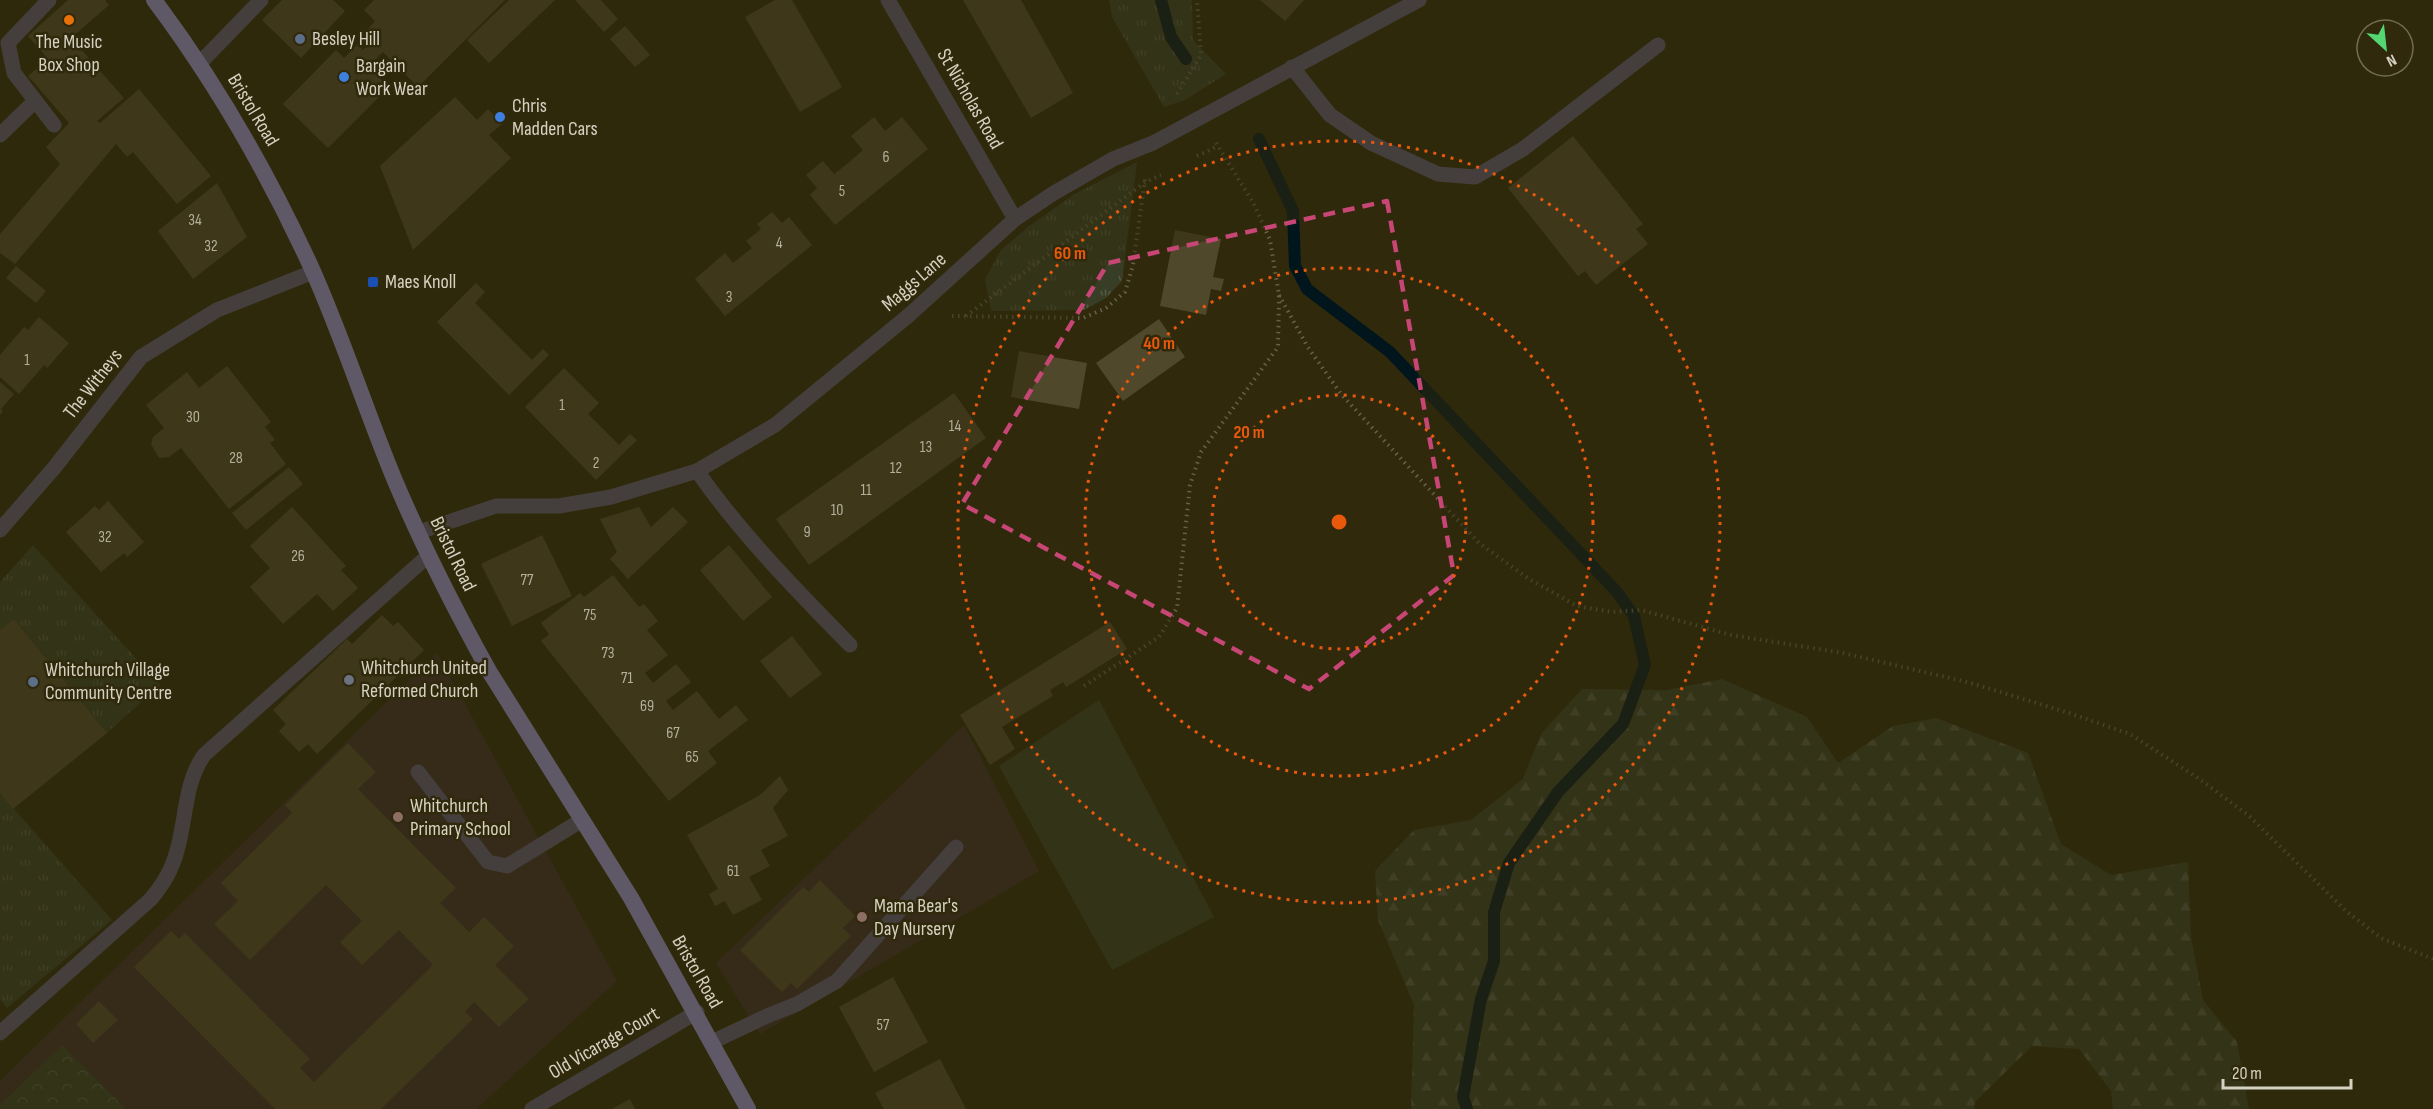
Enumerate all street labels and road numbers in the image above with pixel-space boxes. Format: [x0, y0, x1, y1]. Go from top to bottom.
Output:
street label: St Nicholas Road [932, 45, 1008, 153]
street label: Bristol Road [222, 70, 284, 150]
street label: Maggs Lane [877, 247, 951, 317]
street label: The Witheys [58, 344, 128, 424]
street label: Bristol Road [425, 513, 481, 595]
street label: Bristol Road [667, 931, 727, 1013]
street label: Old Vicarage Court [544, 1002, 664, 1084]

